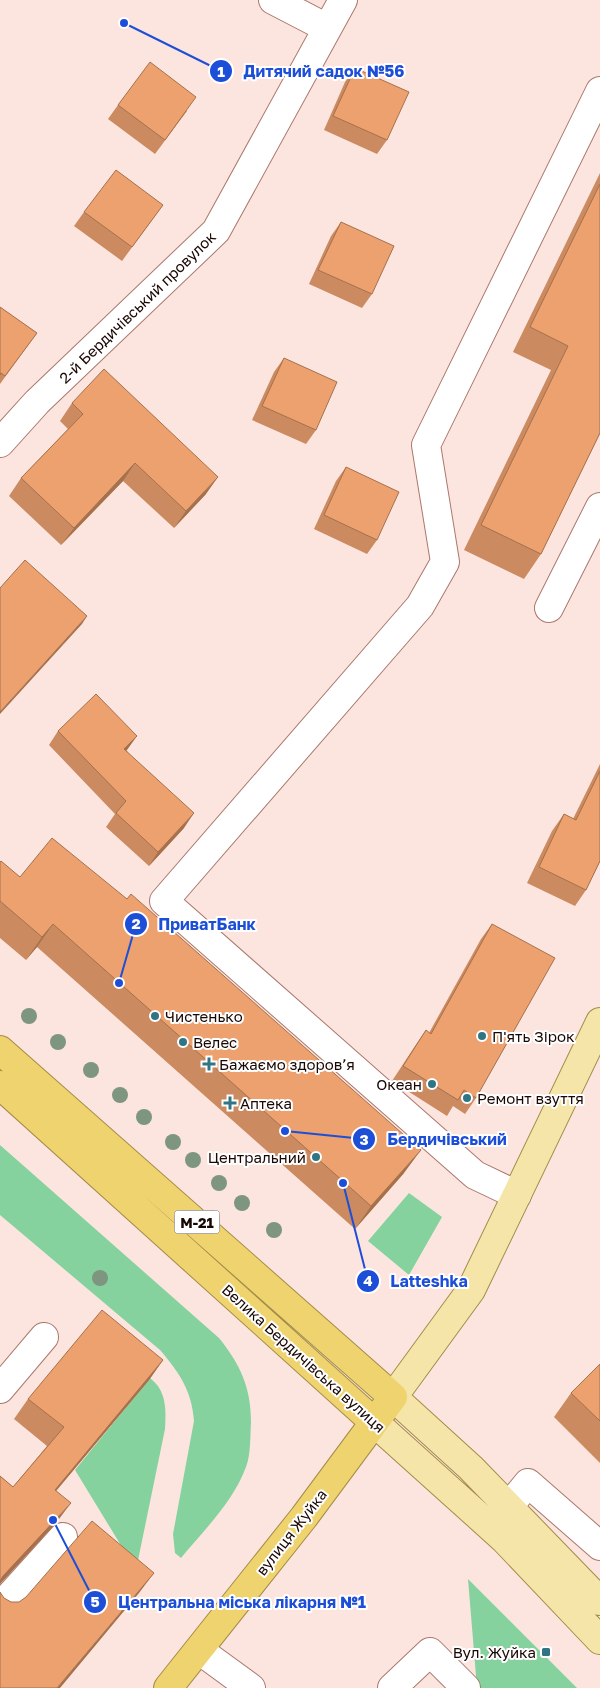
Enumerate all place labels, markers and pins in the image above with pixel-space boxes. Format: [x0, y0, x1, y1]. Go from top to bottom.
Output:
callout: Дитячий садок №56 [209, 56, 415, 87]
callout: ПриватБанк [123, 909, 266, 940]
place label: Чистенько [165, 1007, 243, 1025]
marker: Чистенько [149, 1010, 161, 1022]
place label: П'ять Зірок [492, 1027, 575, 1045]
marker: П'ять Зірок [476, 1030, 488, 1042]
place label: Велес [193, 1033, 237, 1051]
marker: Велес [177, 1036, 189, 1048]
place label: Бажаємо здоровʼя [219, 1055, 355, 1073]
marker: Бажаємо здоровʼя [203, 1058, 215, 1070]
place label: Океан [376, 1075, 422, 1093]
marker: Океан [426, 1078, 438, 1090]
place label: Ремонт взуття [477, 1089, 584, 1107]
marker: Ремонт взуття [461, 1092, 473, 1104]
place label: Аптека [240, 1094, 292, 1112]
marker: Аптека [224, 1097, 236, 1109]
callout: Бердичівський [352, 1124, 516, 1155]
place label: Центральний [208, 1148, 306, 1166]
marker: Центральний [310, 1151, 322, 1163]
callout: Latteshka [355, 1265, 478, 1296]
callout: Центральна міська лікарня №1 [83, 1587, 376, 1618]
place label: Вул. Жуйка [453, 1643, 536, 1661]
marker: Вул. Жуйка [540, 1646, 552, 1658]

